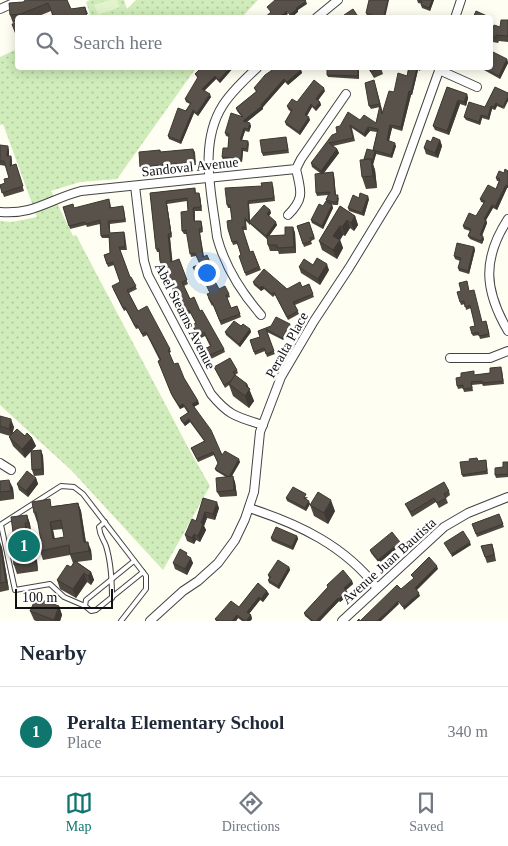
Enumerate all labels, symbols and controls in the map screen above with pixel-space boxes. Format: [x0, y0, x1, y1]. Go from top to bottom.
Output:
search box [15, 15, 493, 70]
icon: search [33, 29, 61, 57]
text: Search here [73, 32, 162, 53]
street label: Sandoval Avenue [141, 154, 239, 180]
street label: Abel Stearns Avenue [152, 260, 218, 372]
your location [194, 260, 220, 286]
street label: Peralta Place [263, 310, 311, 380]
street label: Avenue Juan Bautista [339, 514, 440, 607]
pin: 1 [8, 527, 40, 565]
scale bar [15, 586, 112, 609]
text: 100 m [22, 590, 57, 605]
text: Nearby [20, 641, 87, 665]
text: Peralta Elementary School [67, 712, 284, 733]
text: 1 [32, 723, 40, 740]
text: 340 m [448, 723, 488, 740]
text: Place [67, 734, 102, 751]
tab: Map [65, 789, 93, 835]
tab: Directions [222, 789, 280, 835]
tab: Saved [409, 789, 443, 835]

